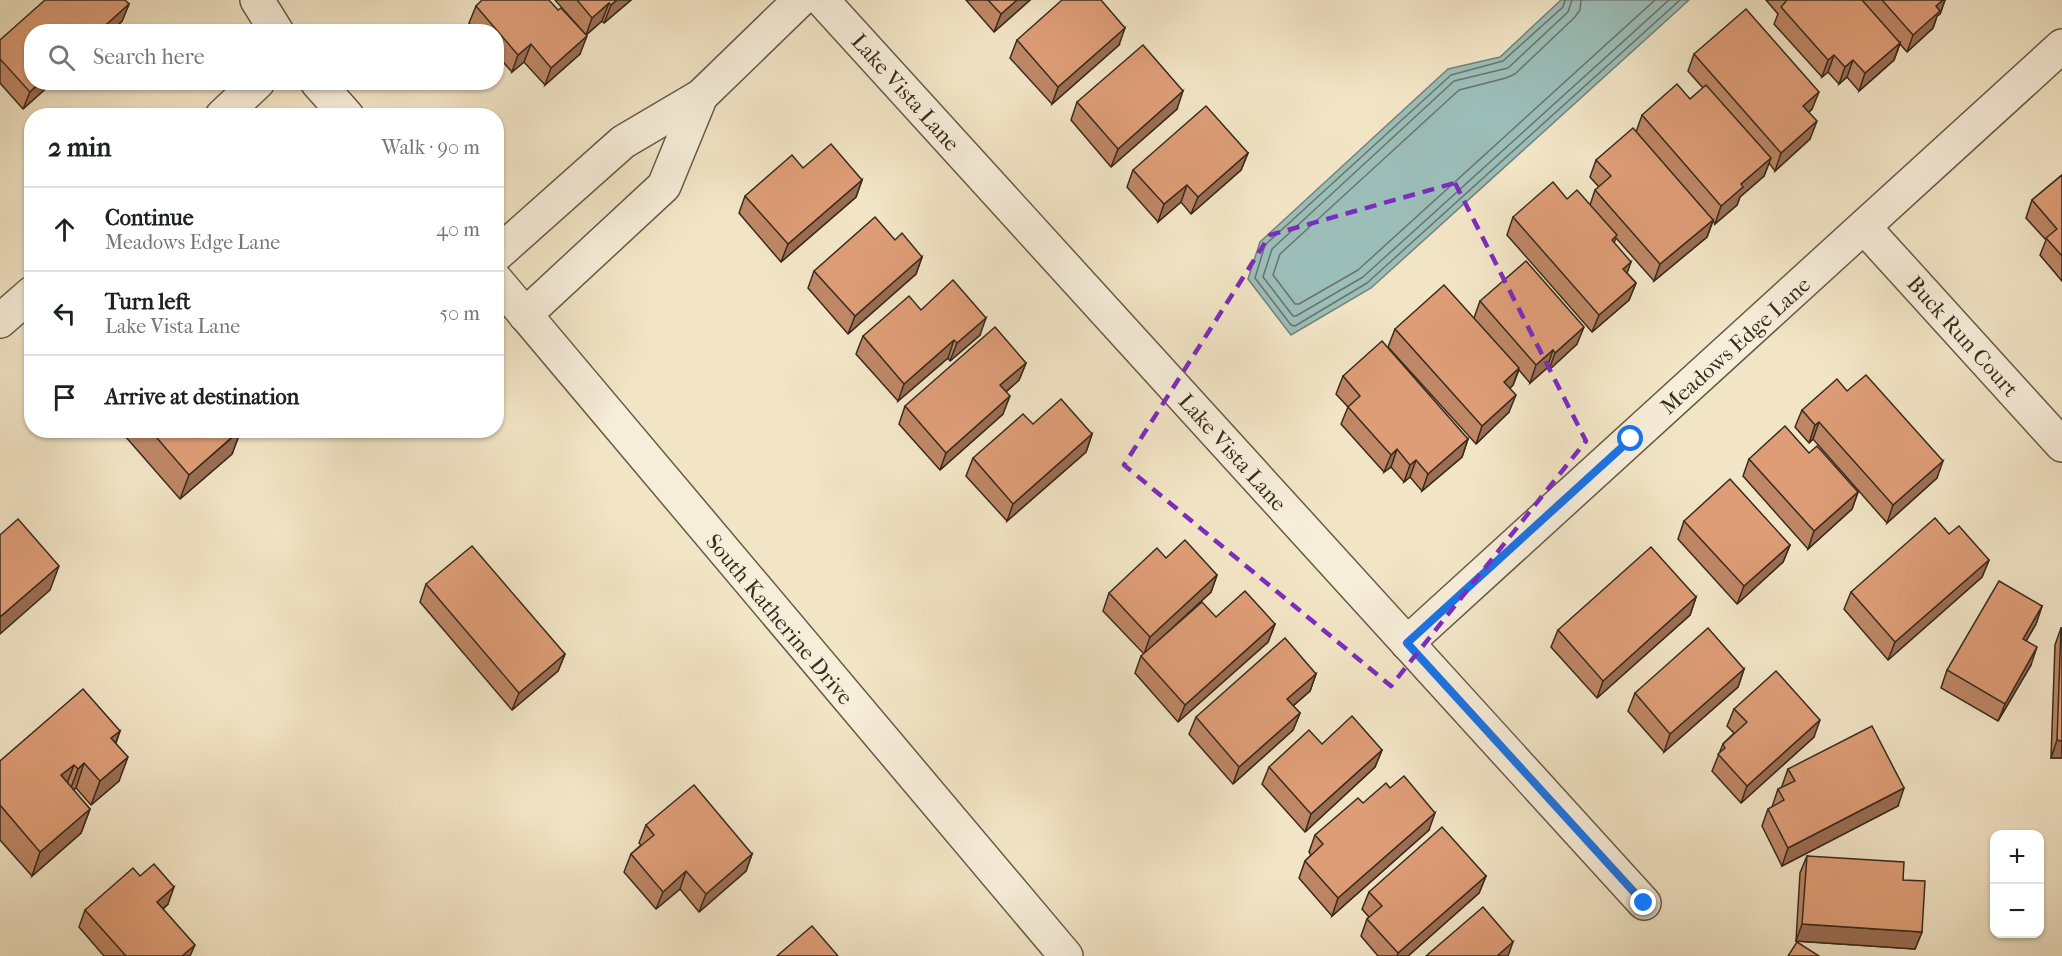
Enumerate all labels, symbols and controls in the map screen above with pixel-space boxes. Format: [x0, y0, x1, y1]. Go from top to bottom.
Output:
search box [24, 24, 504, 90]
street label: Lake Vista Lane [846, 29, 965, 157]
icon: search [45, 41, 78, 74]
text: Search here [93, 44, 205, 70]
text: 2 min [48, 132, 111, 163]
text: Walk · 90 m [382, 136, 480, 159]
text: Continue [105, 205, 194, 231]
icon: ahead [48, 213, 81, 246]
text: 40 m [436, 218, 480, 241]
text: Meadows Edge Lane [105, 231, 280, 254]
street label: Buck Run Court [1901, 271, 2023, 402]
street label: Meadows Edge Lane [1655, 272, 1816, 420]
text: Turn left [105, 289, 191, 315]
icon: left [48, 297, 81, 330]
text: 50 m [439, 302, 480, 325]
text: Lake Vista Lane [105, 315, 240, 338]
icon: arrive [48, 381, 81, 414]
text: Arrive at destination [105, 384, 299, 410]
street label: Lake Vista Lane [1173, 389, 1292, 517]
route start [1617, 425, 1643, 451]
street label: South Katherine Drive [700, 529, 858, 710]
map controls [1990, 830, 2044, 938]
button: + [1990, 830, 2044, 884]
button: − [1990, 884, 2044, 938]
route end [1630, 889, 1656, 915]

